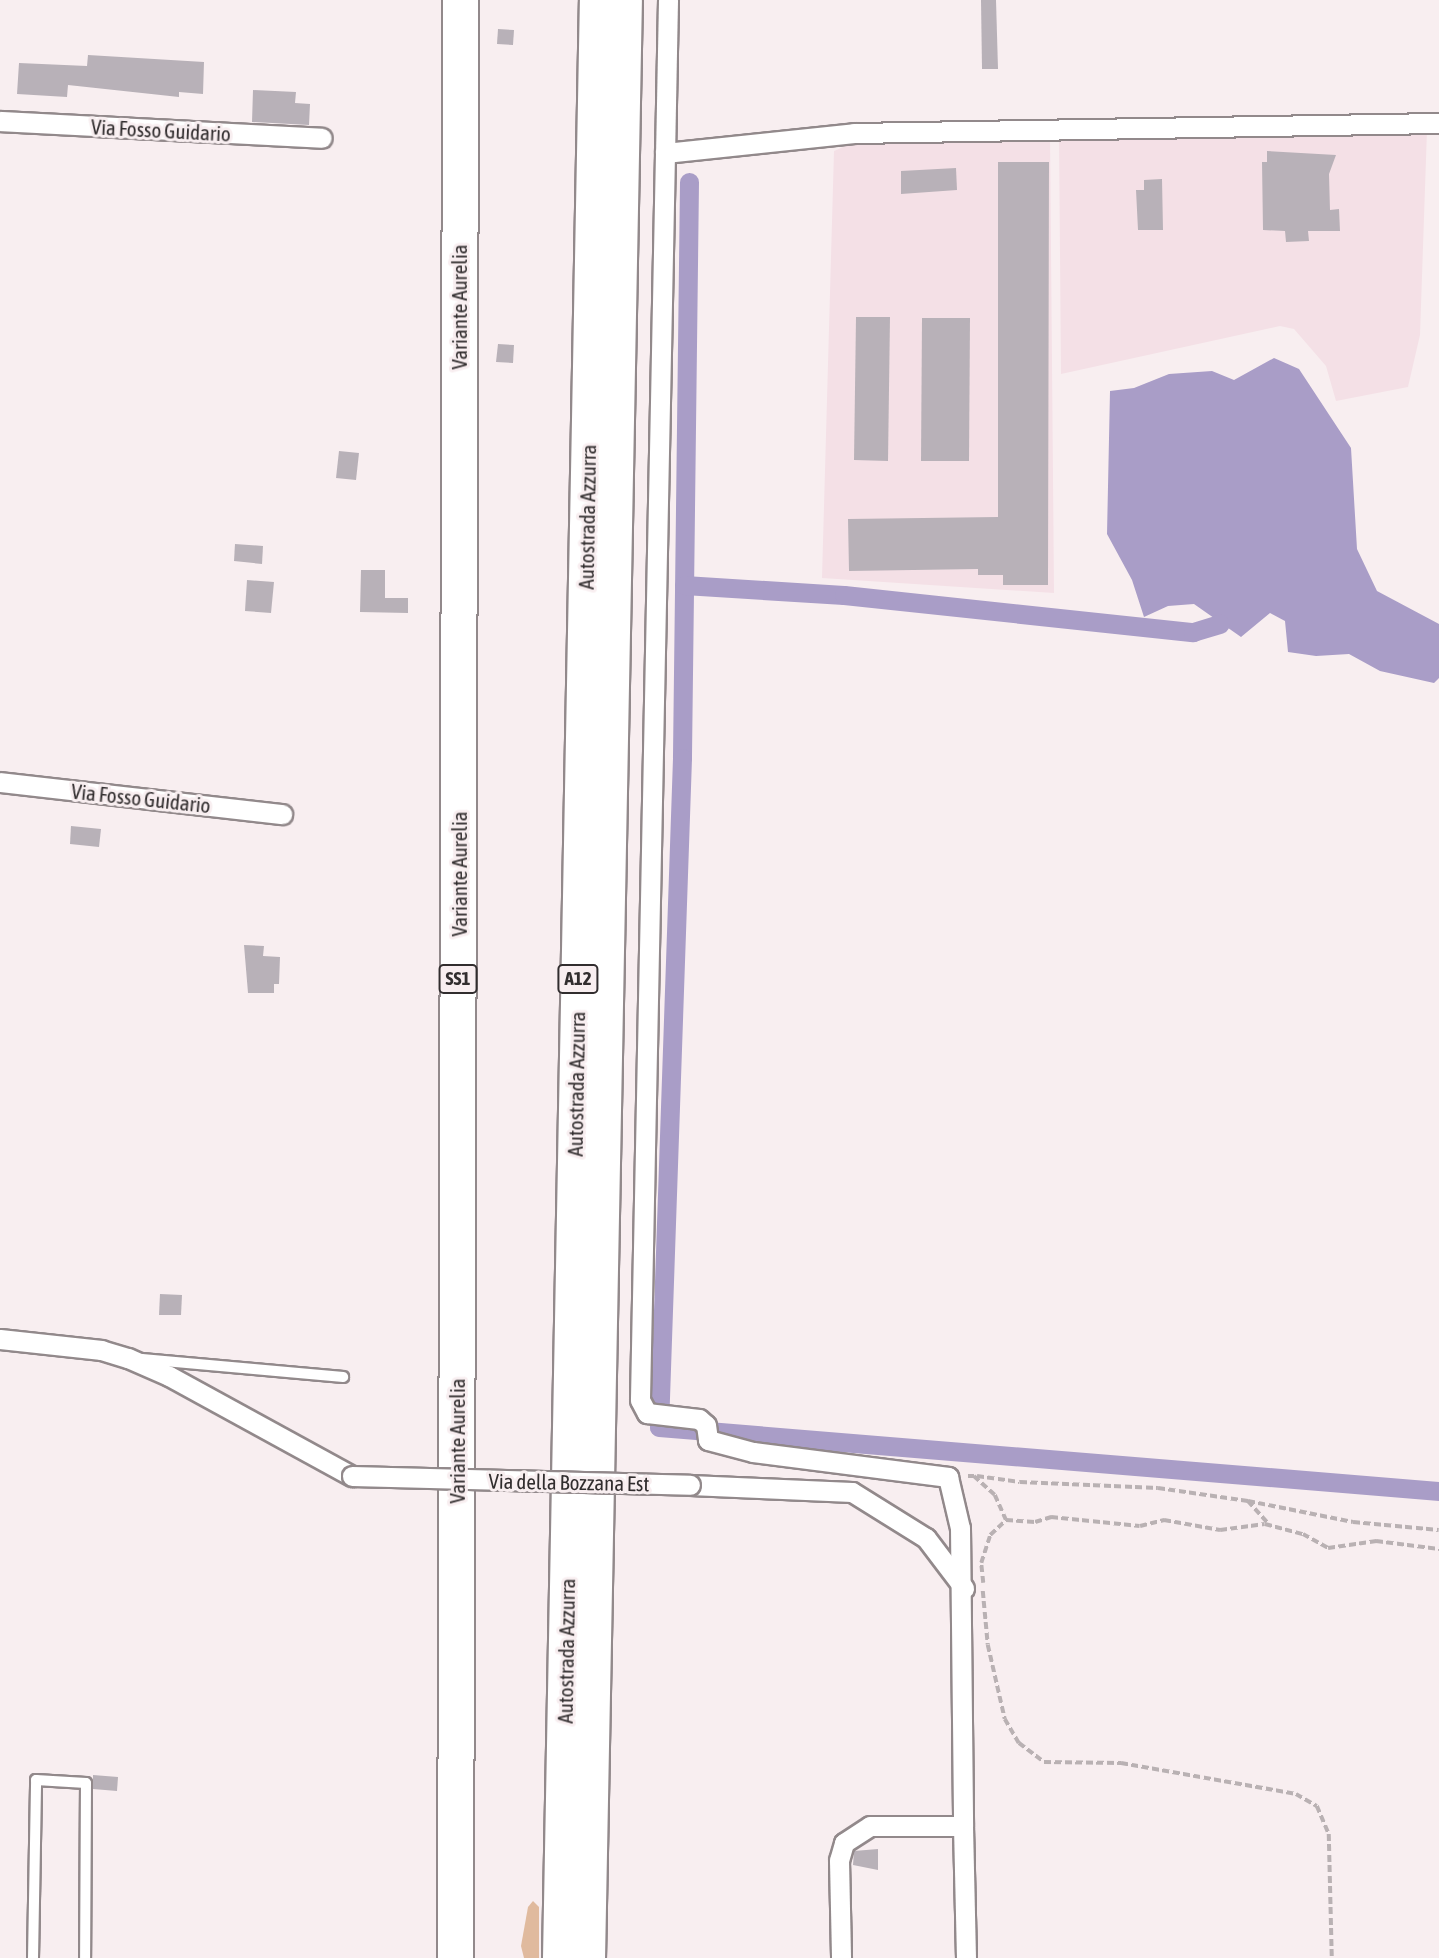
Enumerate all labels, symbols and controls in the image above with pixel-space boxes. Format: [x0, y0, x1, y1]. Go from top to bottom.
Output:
street label: Via Fosso Guidario [90, 114, 232, 146]
street label: Variante Aurelia [446, 245, 472, 369]
street label: Autostrada Azzurra [573, 444, 601, 590]
street label: Via Fosso Guidario [70, 778, 212, 818]
street label: Variante Aurelia [446, 812, 472, 936]
road number: SS1 [437, 964, 479, 995]
road number: A12 [557, 964, 599, 995]
street label: Autostrada Azzurra [562, 1011, 590, 1157]
street label: Variante Aurelia [444, 1379, 470, 1503]
street label: Via della Bozzana Est [488, 1468, 650, 1496]
street label: Autostrada Azzurra [552, 1578, 580, 1724]

